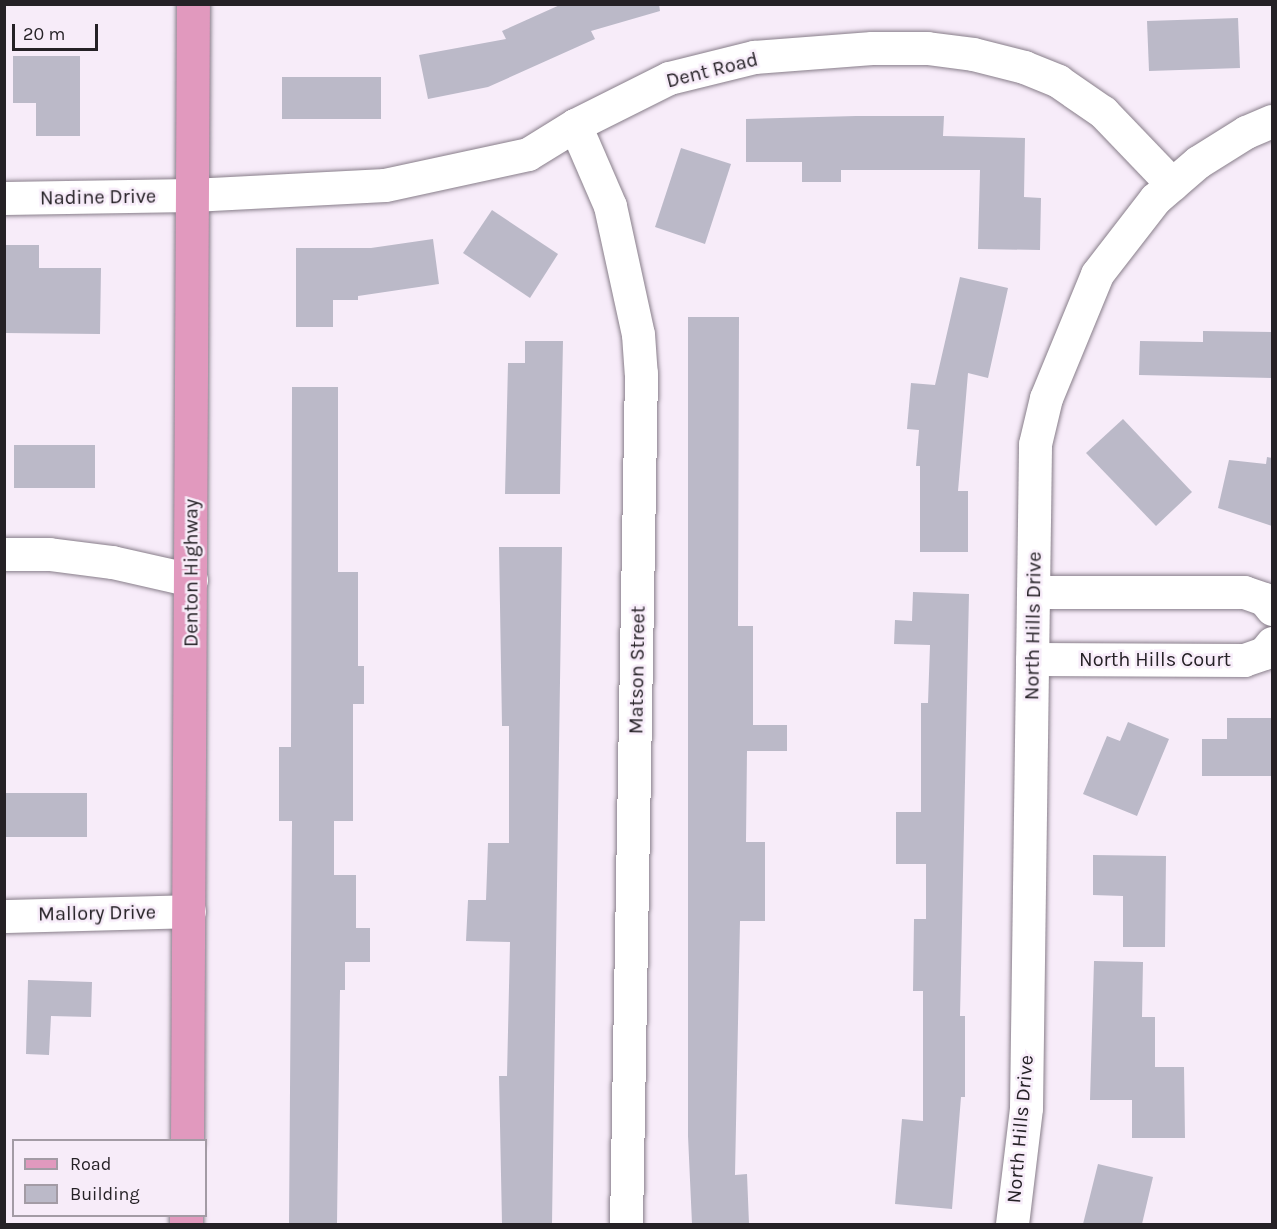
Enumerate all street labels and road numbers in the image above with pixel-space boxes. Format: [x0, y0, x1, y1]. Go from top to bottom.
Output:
street label: Dent Road [664, 47, 760, 93]
street label: Nadine Drive [40, 184, 156, 210]
street label: Denton Highway [179, 499, 203, 647]
street label: North Hills Drive [1020, 551, 1046, 701]
street label: Matson Street [624, 605, 650, 735]
street label: North Hills Court [1079, 647, 1231, 671]
street label: Mallory Drive [38, 900, 156, 926]
street label: North Hills Drive [1002, 1054, 1038, 1204]

